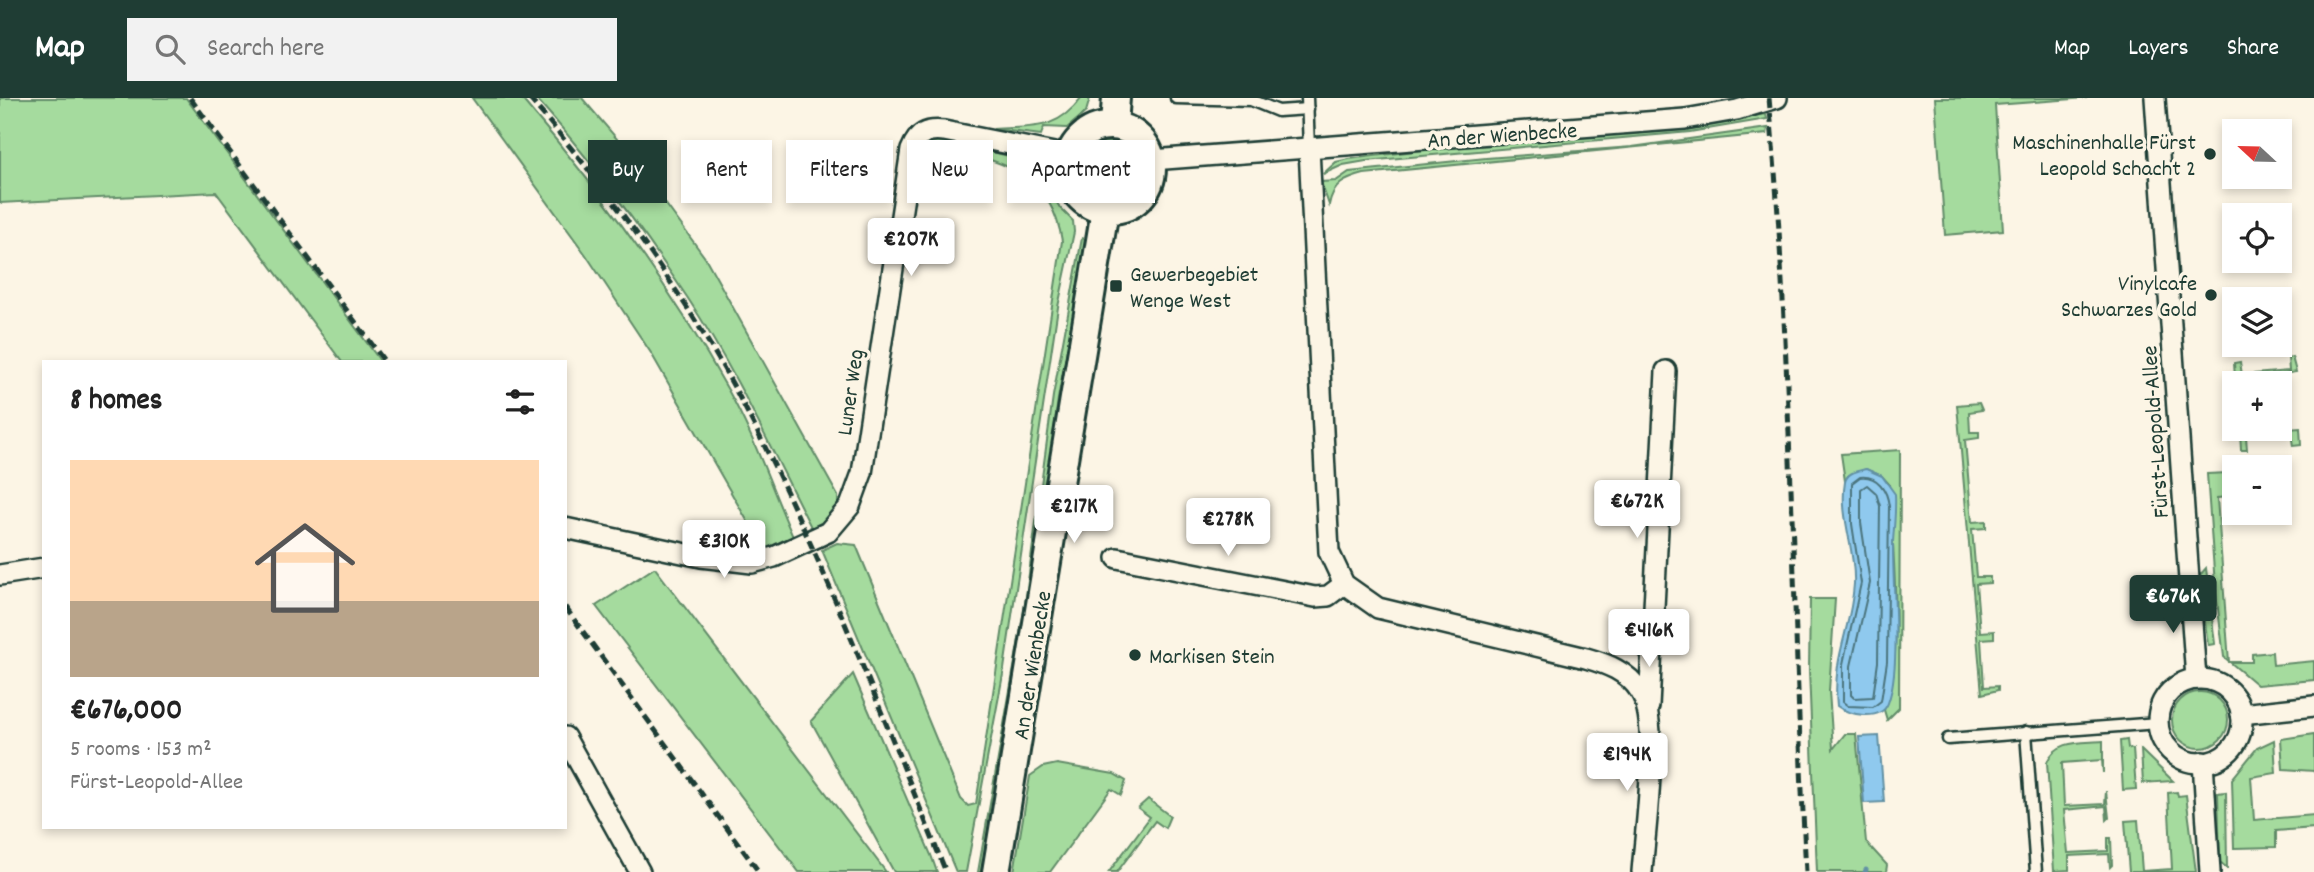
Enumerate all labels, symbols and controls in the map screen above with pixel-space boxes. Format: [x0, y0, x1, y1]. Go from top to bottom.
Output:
search box [127, 18, 617, 81]
text: Map [35, 26, 85, 73]
icon: search [151, 30, 189, 68]
text: Search here [207, 31, 325, 68]
text: Map [2054, 32, 2090, 66]
text: Layers [2128, 32, 2189, 66]
text: Share [2227, 32, 2279, 66]
street label: An der Wienbecke [1426, 116, 1578, 159]
north arrow [2222, 119, 2292, 189]
map controls [2222, 119, 2292, 525]
place label: Maschinenhalle Fürst Leopold Schacht 2 [2012, 128, 2196, 187]
chip: Buy [588, 140, 667, 203]
chip: Rent [681, 140, 772, 203]
chip: Filters [786, 140, 893, 203]
chip: New [907, 140, 993, 203]
chip: Apartment [1007, 140, 1155, 203]
marker: Maschinenhalle Fürst Leopold Schacht 2 [2202, 146, 2218, 162]
button: locate [2222, 203, 2292, 273]
pin: €207K [862, 218, 960, 278]
text: €207K [884, 224, 938, 257]
place label: Gewerbegebiet Wenge West [1130, 260, 1258, 319]
place label: Vinylcafe Schwarzes Gold [2061, 269, 2197, 328]
marker: Gewerbegebiet Wenge West [1108, 278, 1124, 294]
marker: Vinylcafe Schwarzes Gold [2203, 287, 2219, 303]
button: layers [2222, 287, 2292, 357]
street label: Fürst-Leopold-Allee [2135, 344, 2180, 519]
street label: Luner Weg [830, 347, 875, 438]
button: + [2222, 371, 2292, 441]
text: 8 homes [70, 381, 162, 424]
icon: filters [501, 383, 539, 421]
button: − [2222, 455, 2292, 525]
pin: €672K [1588, 480, 1686, 540]
pin: €217K [1025, 486, 1123, 545]
text: €672K [1610, 486, 1664, 519]
text: €217K [1050, 491, 1098, 524]
pin: €278K [1179, 498, 1277, 558]
text: €278K [1202, 504, 1254, 537]
icon: home [242, 505, 368, 631]
pin: €310K [675, 520, 773, 580]
text: €310K [698, 526, 750, 559]
pin: €676K [2124, 575, 2222, 635]
text: €676K [2146, 581, 2200, 614]
street label: An der Wienbecke [1006, 589, 1063, 742]
pin: €416K [1600, 610, 1698, 669]
text: €416K [1624, 615, 1674, 648]
place label: Markisen Stein [1149, 642, 1275, 675]
marker: Markisen Stein [1127, 647, 1143, 663]
text: €676,000 [70, 691, 182, 734]
text: 5 rooms · 153 m² [70, 734, 212, 767]
pin: €194K [1578, 734, 1676, 793]
text: €194K [1603, 739, 1651, 772]
text: Fürst-Leopold-Allee [70, 767, 243, 800]

